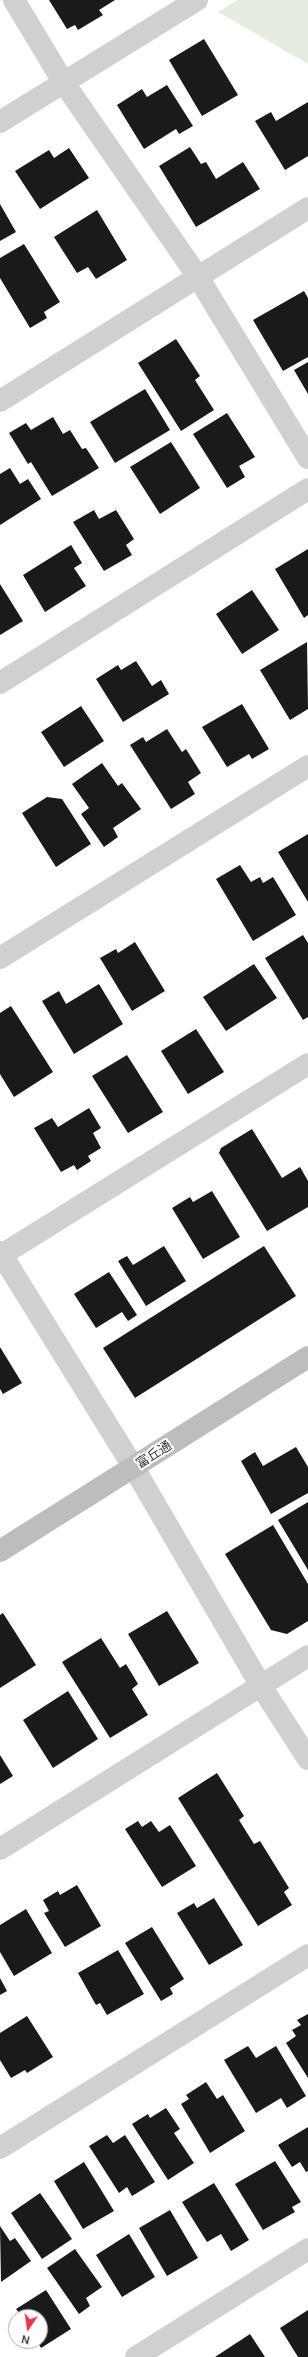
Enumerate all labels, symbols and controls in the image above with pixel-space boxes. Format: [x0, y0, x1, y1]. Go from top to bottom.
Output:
street label: 富丘通 [133, 1438, 175, 1472]
north arrow [8, 2309, 48, 2349]
text: N [20, 2332, 31, 2348]

